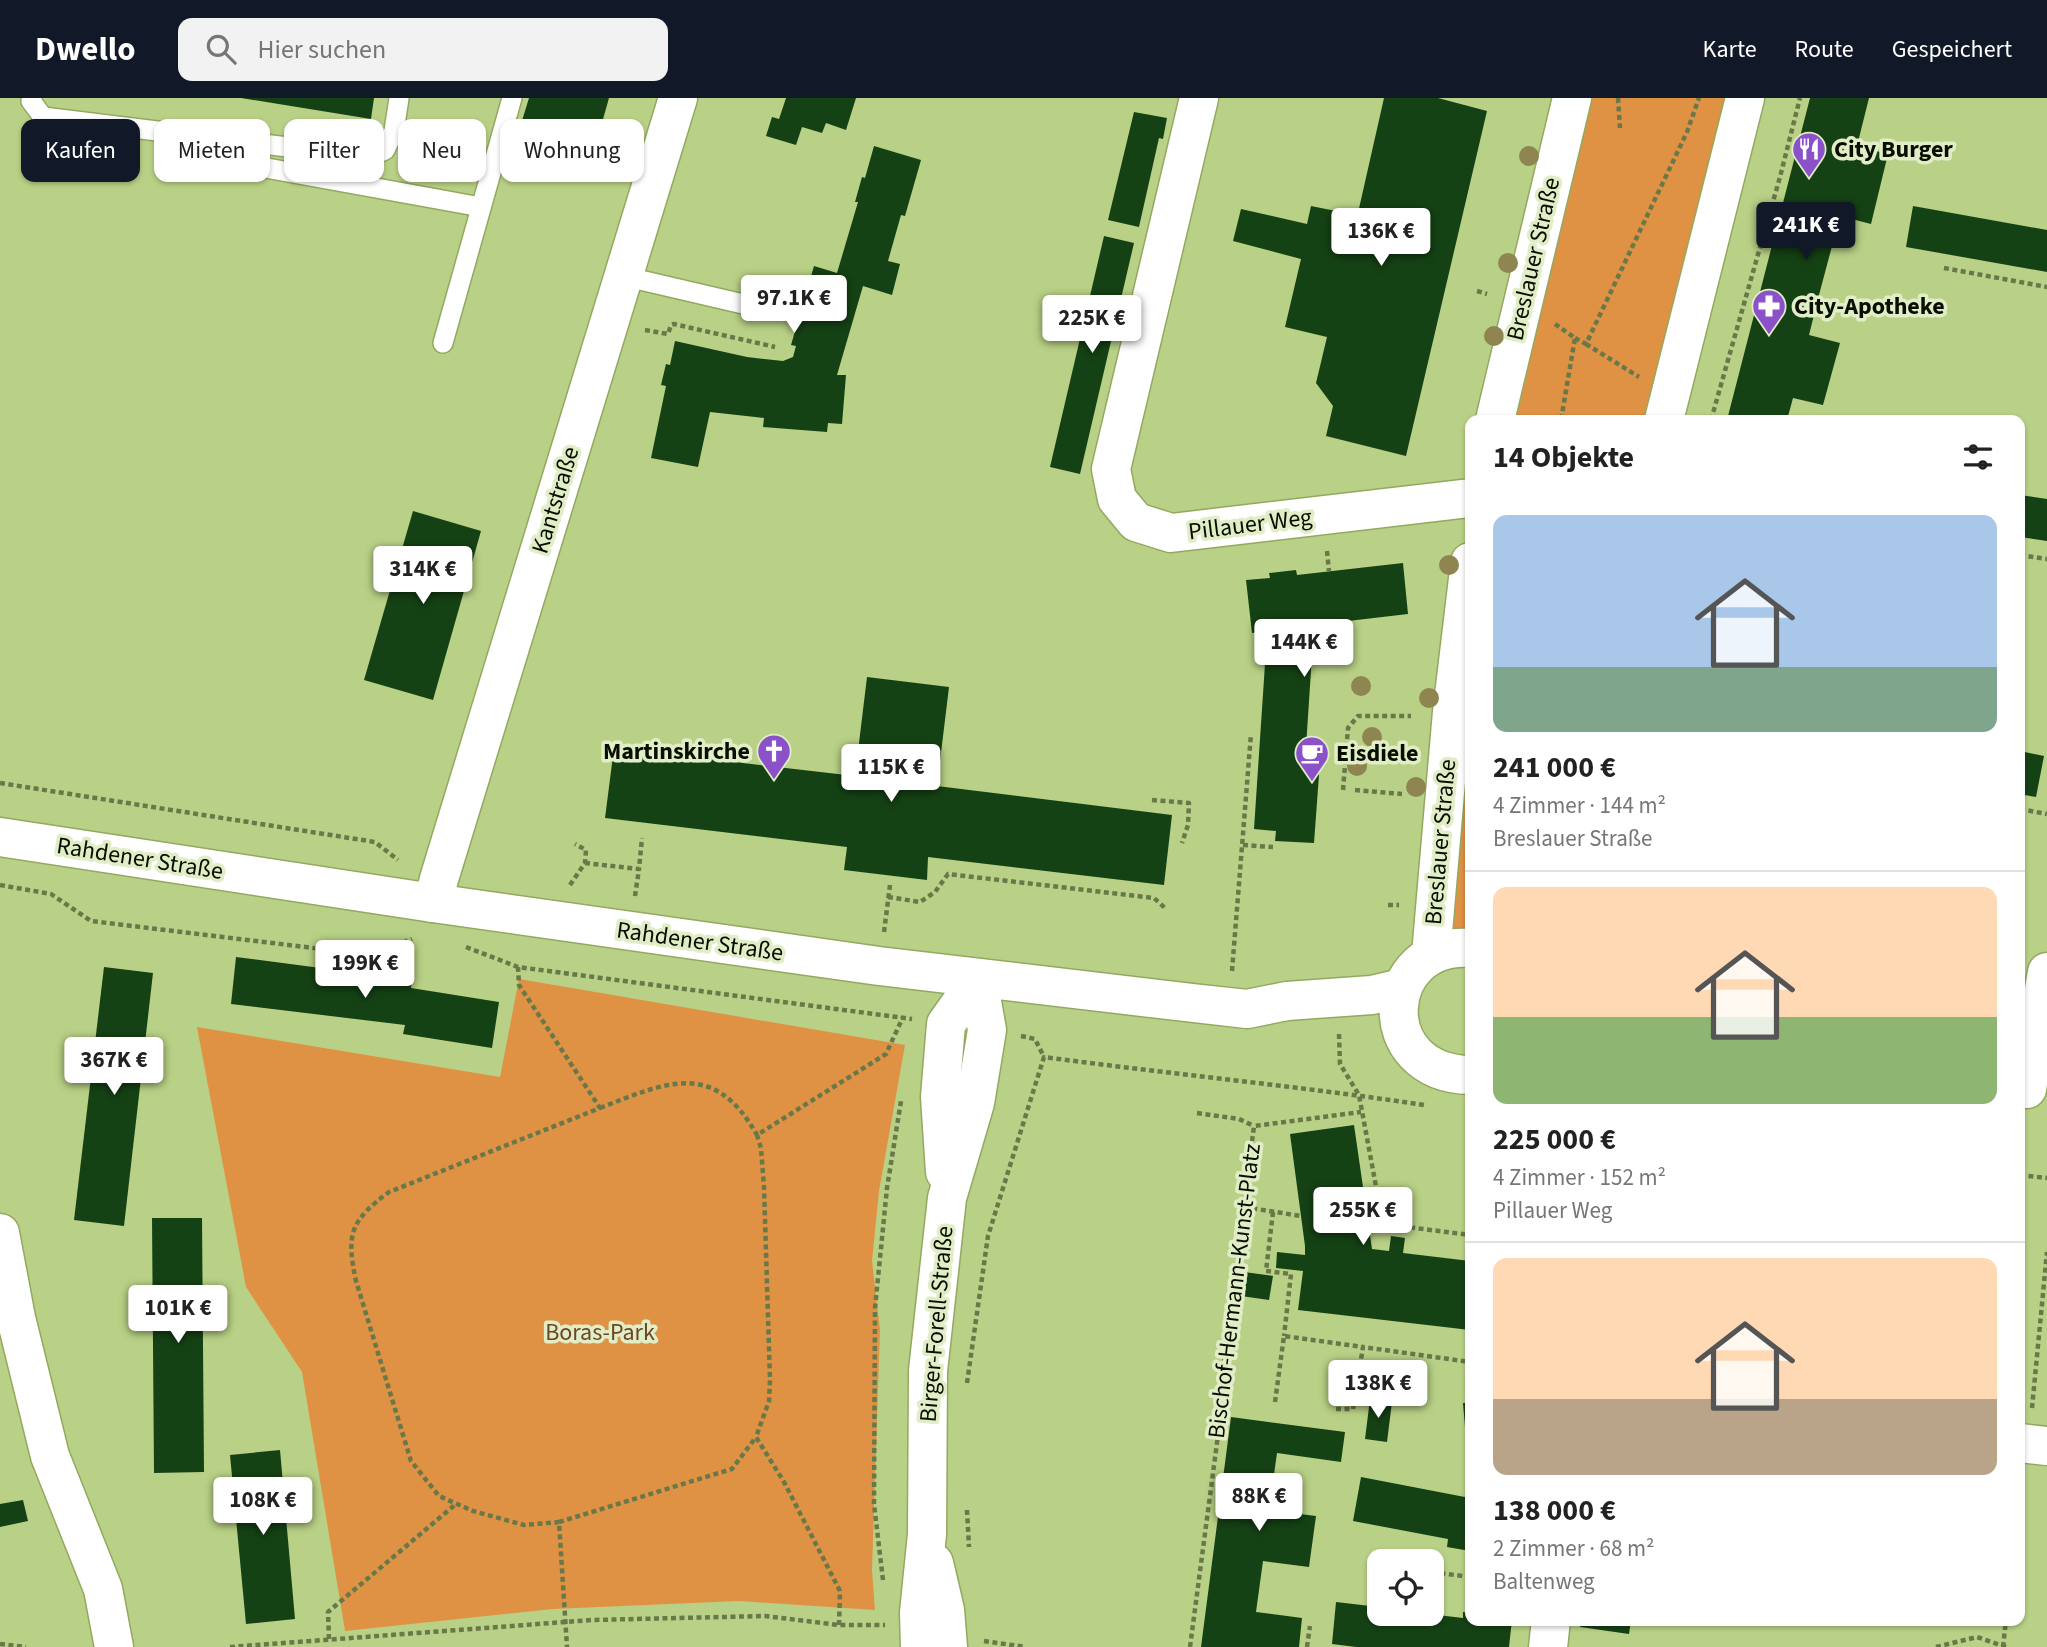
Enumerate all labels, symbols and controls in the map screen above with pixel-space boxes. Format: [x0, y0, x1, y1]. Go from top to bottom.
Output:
search box [178, 18, 668, 81]
text: Dwello [35, 26, 136, 73]
icon: search [202, 30, 240, 68]
text: Hier suchen [258, 31, 386, 68]
text: Karte [1703, 32, 1757, 67]
text: Route [1795, 32, 1854, 67]
text: Gespeichert [1892, 32, 2012, 67]
chip: Kaufen [21, 119, 140, 182]
chip: Mieten [154, 119, 270, 182]
chip: Filter [284, 119, 384, 182]
chip: Neu [398, 119, 486, 182]
chip: Wohnung [500, 119, 644, 182]
restaurant icon: City Burger [1790, 130, 1828, 179]
place label: City Burger [1834, 132, 1953, 167]
street label: Breslauer Straße [1498, 174, 1569, 344]
pin: 241K € [1749, 202, 1863, 262]
pin: 136K € [1324, 208, 1438, 268]
text: 241K € [1772, 208, 1840, 241]
text: 136K € [1347, 214, 1415, 247]
pin: 97.1K € [729, 275, 859, 335]
text: 97.1K € [757, 281, 831, 314]
pharmacy icon: City-Apotheke [1750, 287, 1788, 336]
place label: City-Apotheke [1794, 289, 1945, 324]
pin: 225K € [1035, 296, 1149, 355]
text: 225K € [1058, 301, 1126, 334]
text: 14 Objekte [1493, 436, 1634, 479]
icon: filters [1959, 438, 1997, 476]
street label: Kantstraße [523, 442, 588, 558]
street label: Pillauer Weg [1186, 500, 1314, 549]
pin: 314K € [366, 546, 480, 606]
text: 314K € [389, 552, 457, 585]
icon: home [1682, 560, 1808, 686]
pin: 144K € [1247, 620, 1361, 679]
text: 144K € [1270, 625, 1338, 658]
church icon: Martinskirche [755, 732, 793, 781]
place label: Martinskirche [603, 734, 750, 769]
cafe icon: Eisdiele [1293, 734, 1331, 783]
place label: Eisdiele [1336, 736, 1419, 771]
pin: 115K € [834, 744, 948, 804]
text: 241 000 € [1493, 746, 1616, 789]
text: 115K € [857, 750, 925, 783]
street label: Breslauer Straße [1416, 758, 1465, 926]
text: 4 Zimmer · 144 m² [1493, 789, 1666, 822]
text: Breslauer Straße [1493, 822, 1652, 855]
street label: Rahdener Straße [54, 828, 226, 889]
street label: Rahdener Straße [614, 912, 786, 971]
icon: home [1682, 932, 1808, 1058]
pin: 199K € [308, 940, 422, 1000]
text: 199K € [331, 946, 399, 979]
pin: 367K € [57, 1038, 171, 1097]
text: 367K € [80, 1043, 148, 1076]
text: 225 000 € [1493, 1118, 1616, 1161]
street label: Bischof-Hermann-Kunst-Platz [1199, 1142, 1270, 1441]
text: 4 Zimmer · 152 m² [1493, 1161, 1666, 1194]
pin: 255K € [1306, 1188, 1420, 1247]
text: 255K € [1329, 1193, 1397, 1226]
text: Pillauer Weg [1493, 1194, 1612, 1227]
street label: Birger-Forell-Straße [910, 1225, 963, 1424]
pin: 101K € [121, 1286, 235, 1345]
text: 101K € [144, 1291, 212, 1324]
icon: home [1682, 1303, 1808, 1429]
park label: Boras-Park [545, 1315, 655, 1350]
pin: 138K € [1321, 1360, 1435, 1420]
text: 138K € [1344, 1366, 1412, 1399]
pin: 88K € [1210, 1474, 1308, 1533]
pin: 108K € [206, 1478, 320, 1537]
text: 88K € [1231, 1479, 1287, 1512]
text: 108K € [229, 1483, 297, 1516]
text: 138 000 € [1493, 1489, 1616, 1532]
text: 2 Zimmer · 68 m² [1493, 1532, 1655, 1565]
map controls [1367, 1549, 1444, 1626]
button: locate [1367, 1549, 1444, 1626]
text: Baltenweg [1493, 1565, 1595, 1598]

